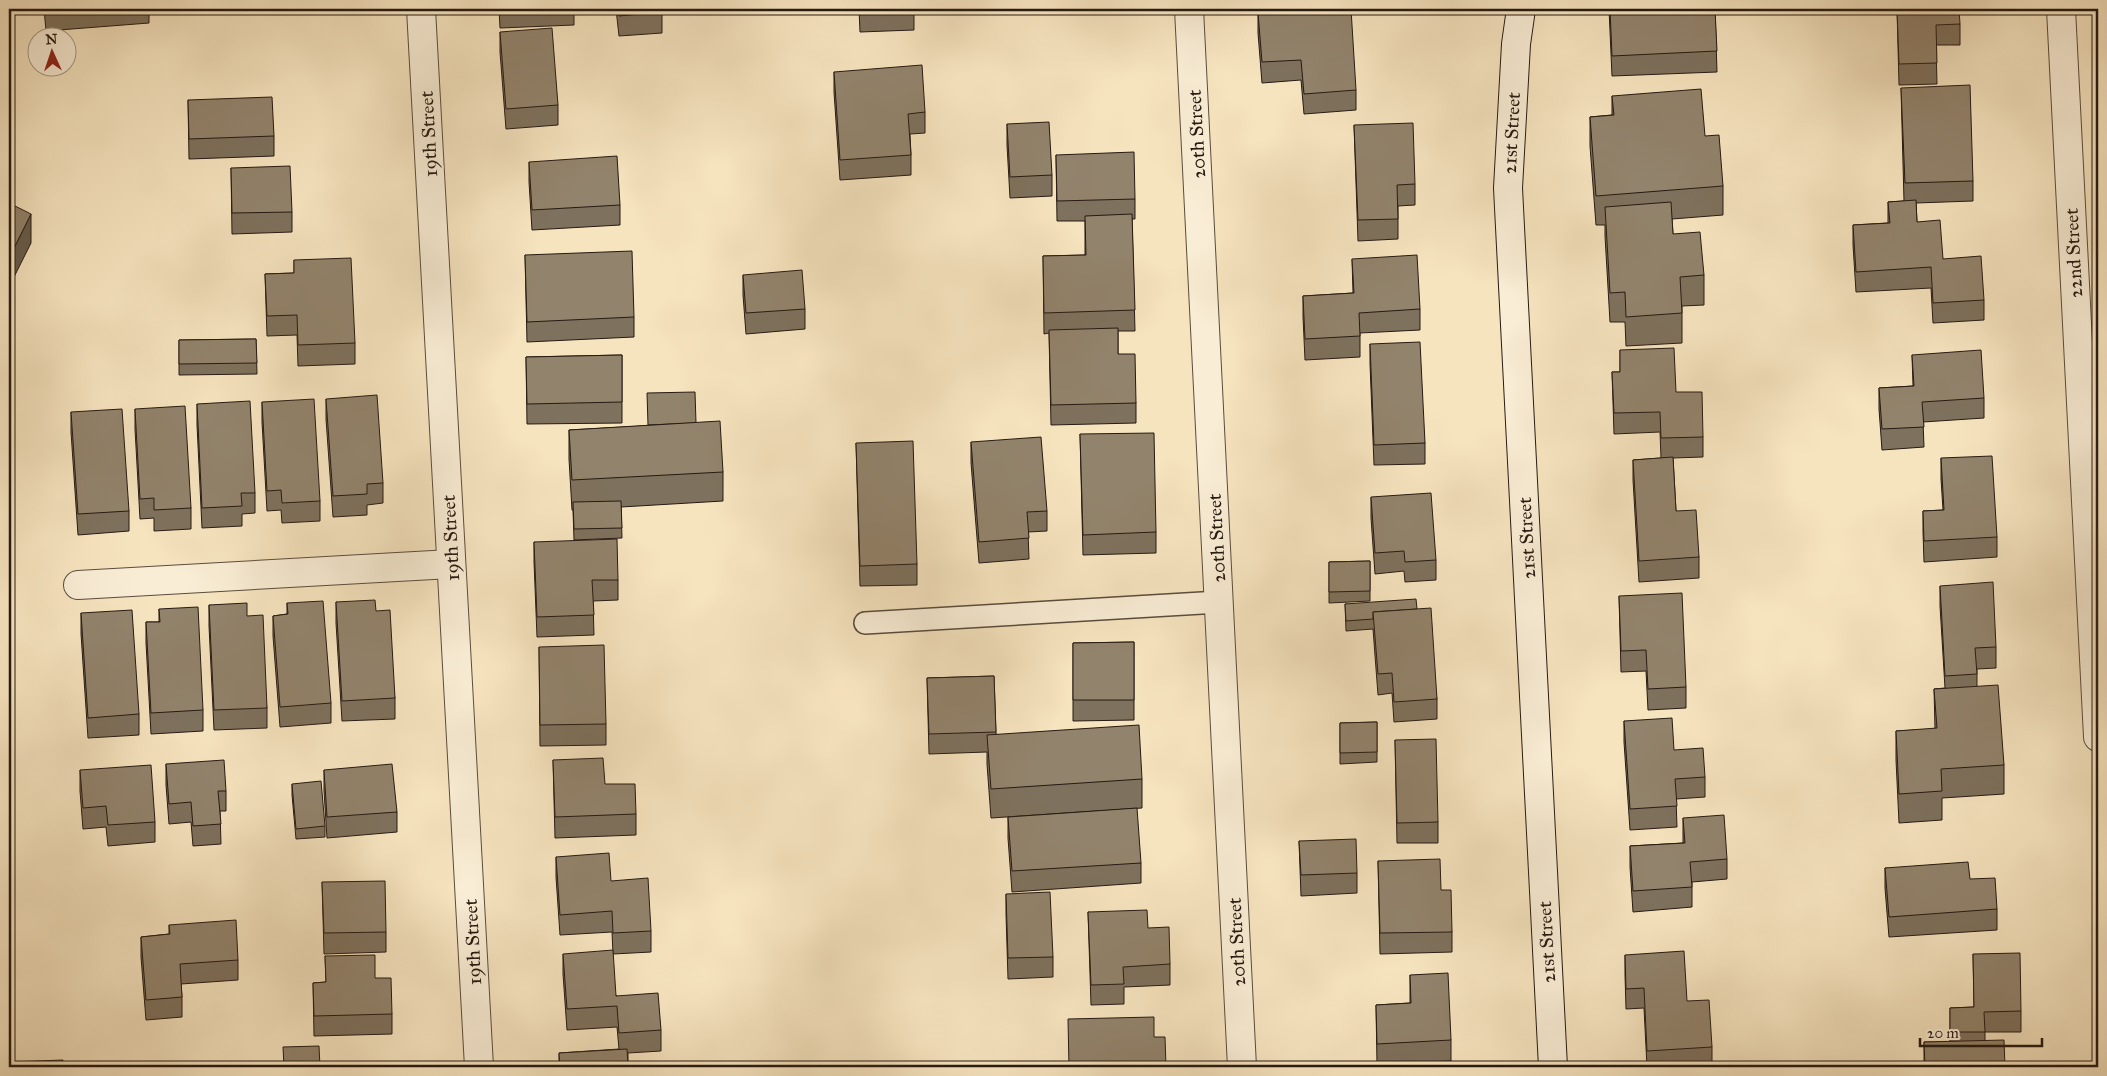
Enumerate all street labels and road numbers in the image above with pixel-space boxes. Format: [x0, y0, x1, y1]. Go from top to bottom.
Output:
street label: 20th Street [1183, 89, 1210, 179]
street label: 19th Street [415, 90, 442, 178]
street label: 21st Street [1498, 91, 1525, 174]
street label: 22nd Street [2060, 207, 2087, 298]
street label: 20th Street [1203, 493, 1230, 583]
street label: 19th Street [437, 494, 464, 582]
street label: 21st Street [1513, 496, 1540, 579]
street label: 20th Street [1223, 897, 1250, 987]
street label: 19th Street [459, 898, 486, 986]
street label: 21st Street [1533, 900, 1560, 983]

